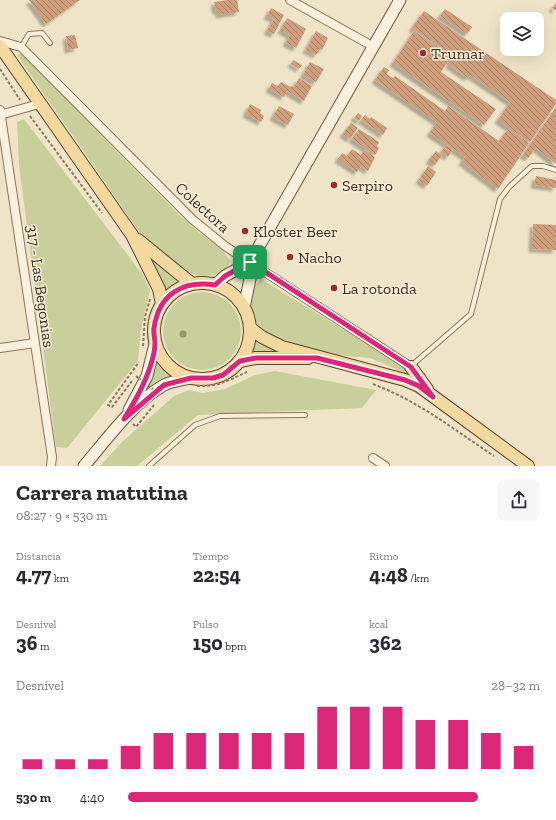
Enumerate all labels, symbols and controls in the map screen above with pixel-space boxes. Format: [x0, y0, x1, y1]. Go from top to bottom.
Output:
map controls [500, 12, 544, 56]
button: layers [500, 12, 544, 56]
place label: Trumar [431, 44, 485, 63]
marker: Trumar [418, 48, 428, 58]
place label: Serpiro [342, 176, 393, 195]
street label: Colectora [172, 178, 234, 237]
marker: Serpiro [329, 180, 339, 190]
place label: Kloster Beer [253, 222, 338, 241]
street label: 317 - Las Begonias [22, 223, 59, 349]
marker: Kloster Beer [240, 226, 250, 236]
pin [233, 245, 267, 279]
place label: Nacho [298, 248, 342, 267]
icon: arrive [239, 251, 261, 273]
marker: Nacho [285, 252, 295, 262]
place label: La rotonda [342, 279, 417, 298]
marker: La rotonda [329, 283, 339, 293]
text: Carrera matutina [16, 479, 188, 506]
button: share [498, 479, 540, 521]
text: 08:27 · 9 × 530 m [16, 508, 107, 523]
text: Distancia [16, 550, 61, 563]
text: Tiempo [193, 550, 229, 563]
text: Ritmo [369, 550, 398, 563]
text: 4.77 [16, 563, 51, 587]
text: 22:54 [193, 563, 241, 587]
text: 4:48 [369, 563, 408, 587]
text: km [51, 572, 69, 585]
text: /km [408, 572, 429, 585]
text: Desnivel [16, 618, 57, 631]
text: Pulso [193, 618, 219, 631]
text: kcal [369, 618, 388, 631]
text: 36 [16, 631, 37, 655]
text: 150 [193, 631, 223, 655]
text: 362 [369, 631, 401, 655]
text: m [37, 640, 49, 653]
text: bpm [223, 640, 247, 653]
text: Desnivel [16, 678, 64, 693]
text: 28–32 m [491, 678, 540, 693]
text: 530 m [16, 790, 51, 805]
text: 4:40 [80, 790, 104, 805]

